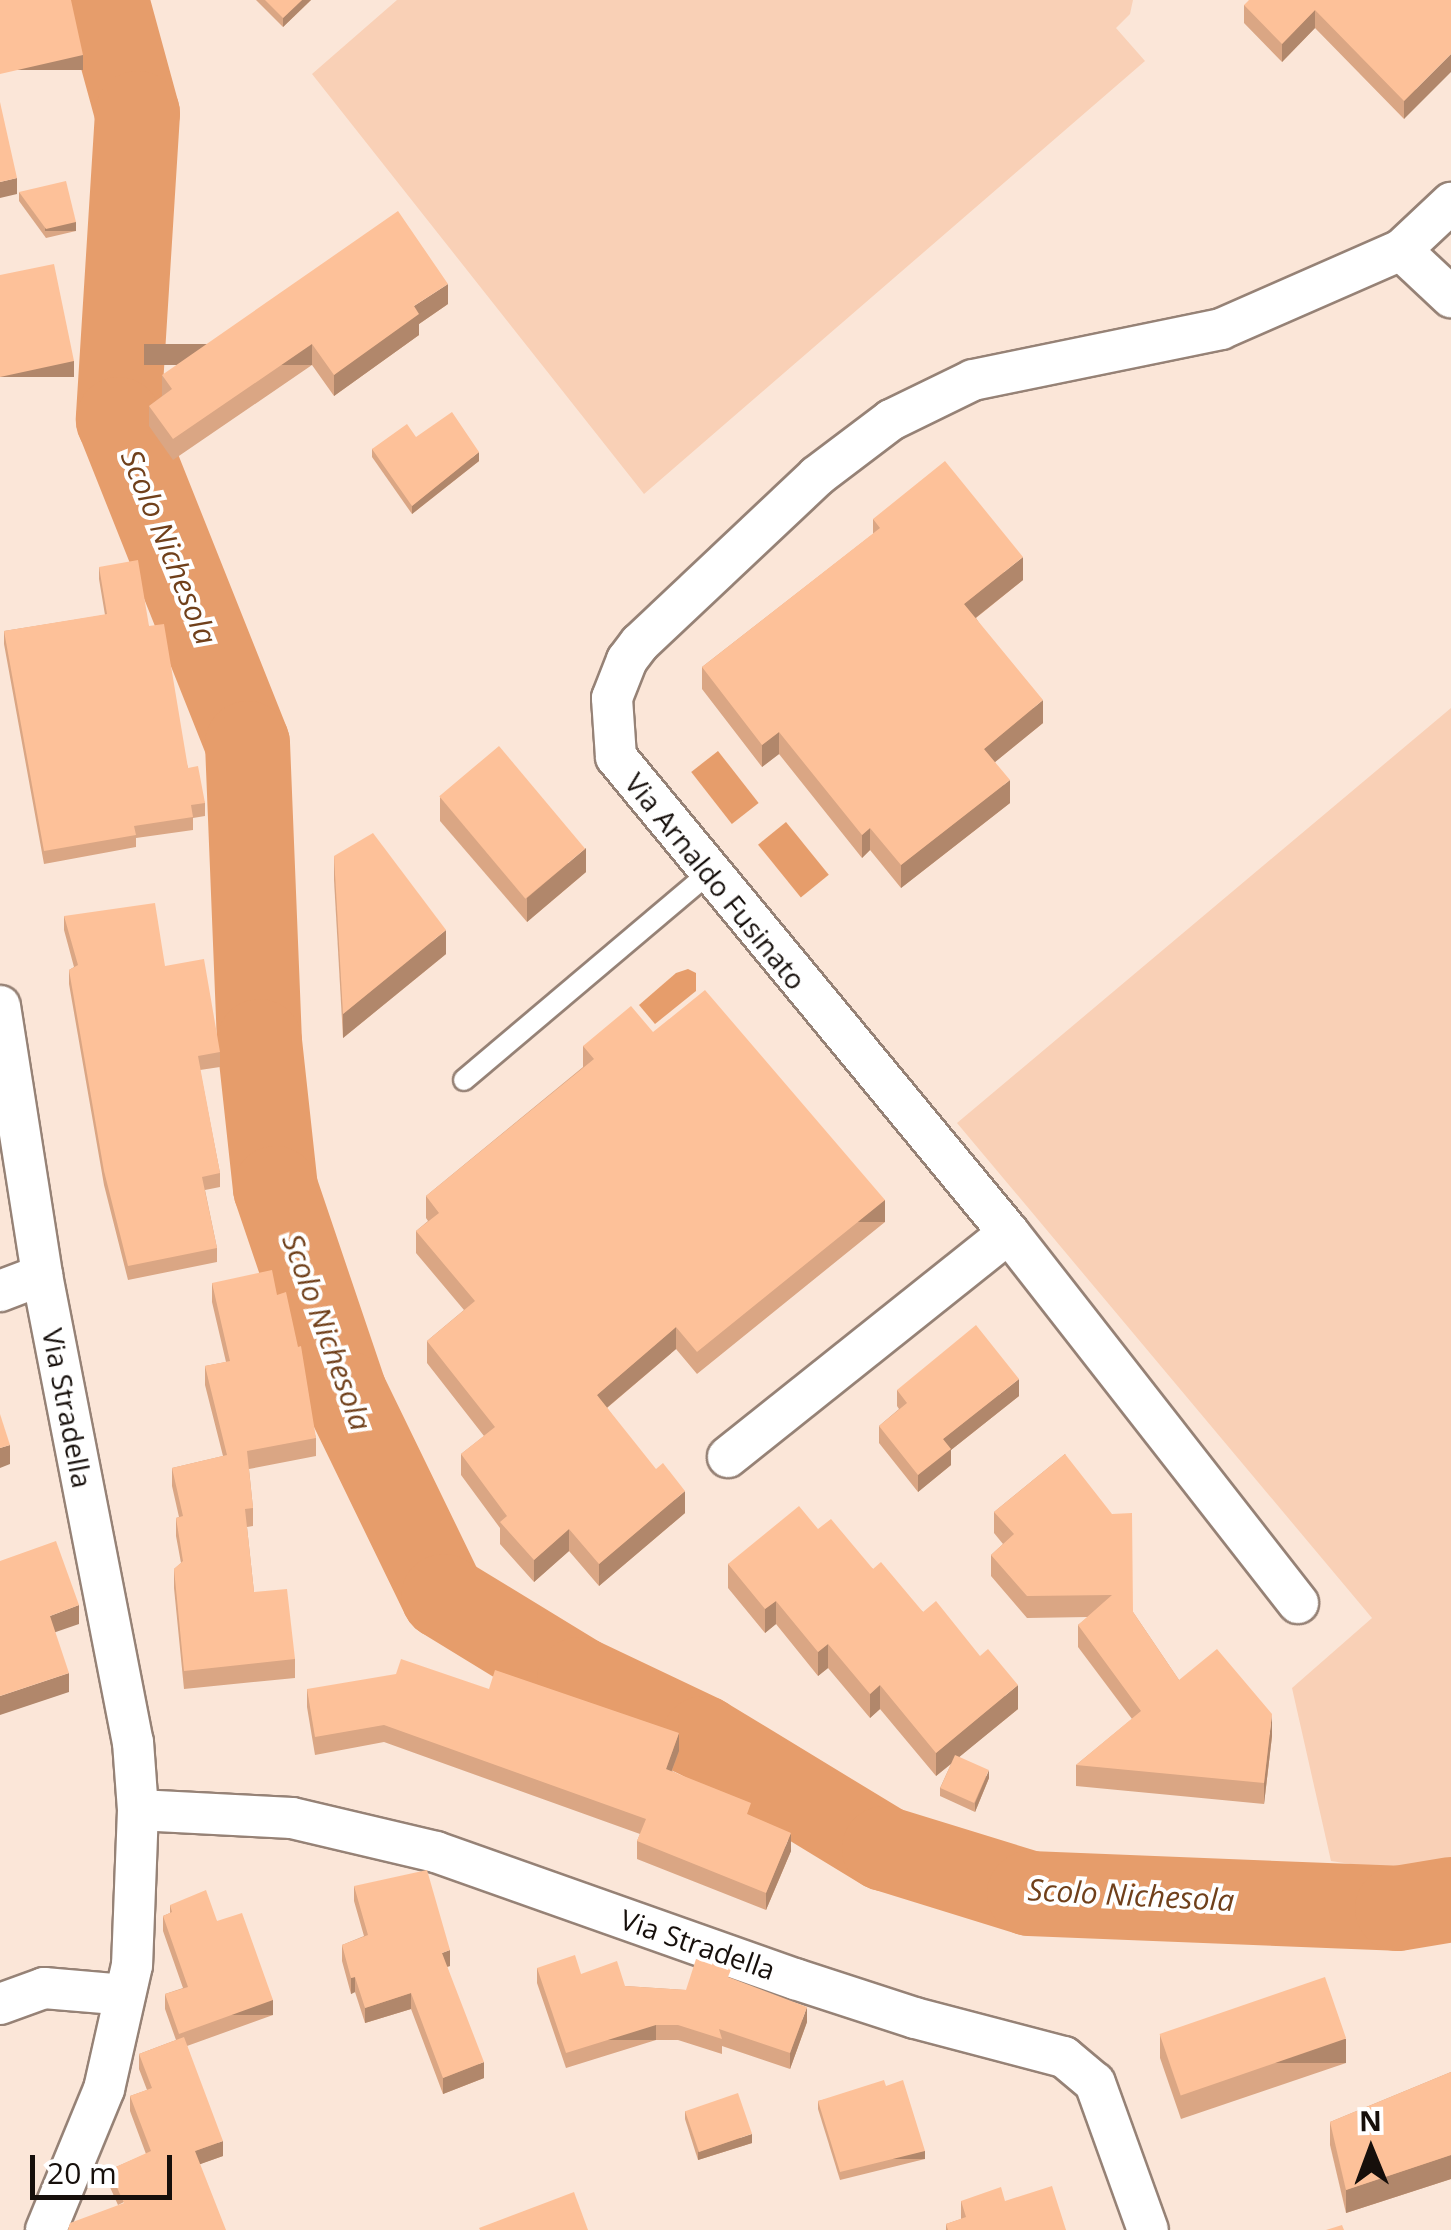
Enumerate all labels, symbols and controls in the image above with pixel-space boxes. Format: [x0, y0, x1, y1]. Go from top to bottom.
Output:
water label: Scolo Nichesola [114, 444, 224, 650]
street label: Via Arnaldo Fusinato [618, 766, 814, 996]
water label: Scolo Nichesola [275, 1229, 379, 1435]
street label: Via Stradella [36, 1326, 100, 1490]
water label: Scolo Nichesola [1027, 1872, 1235, 1918]
street label: Via Stradella [616, 1902, 780, 1986]
north arrow [1321, 2100, 1421, 2200]
text: N [1359, 2101, 1382, 2139]
scale bar [35, 2135, 178, 2197]
text: 20 m [47, 2152, 117, 2193]

